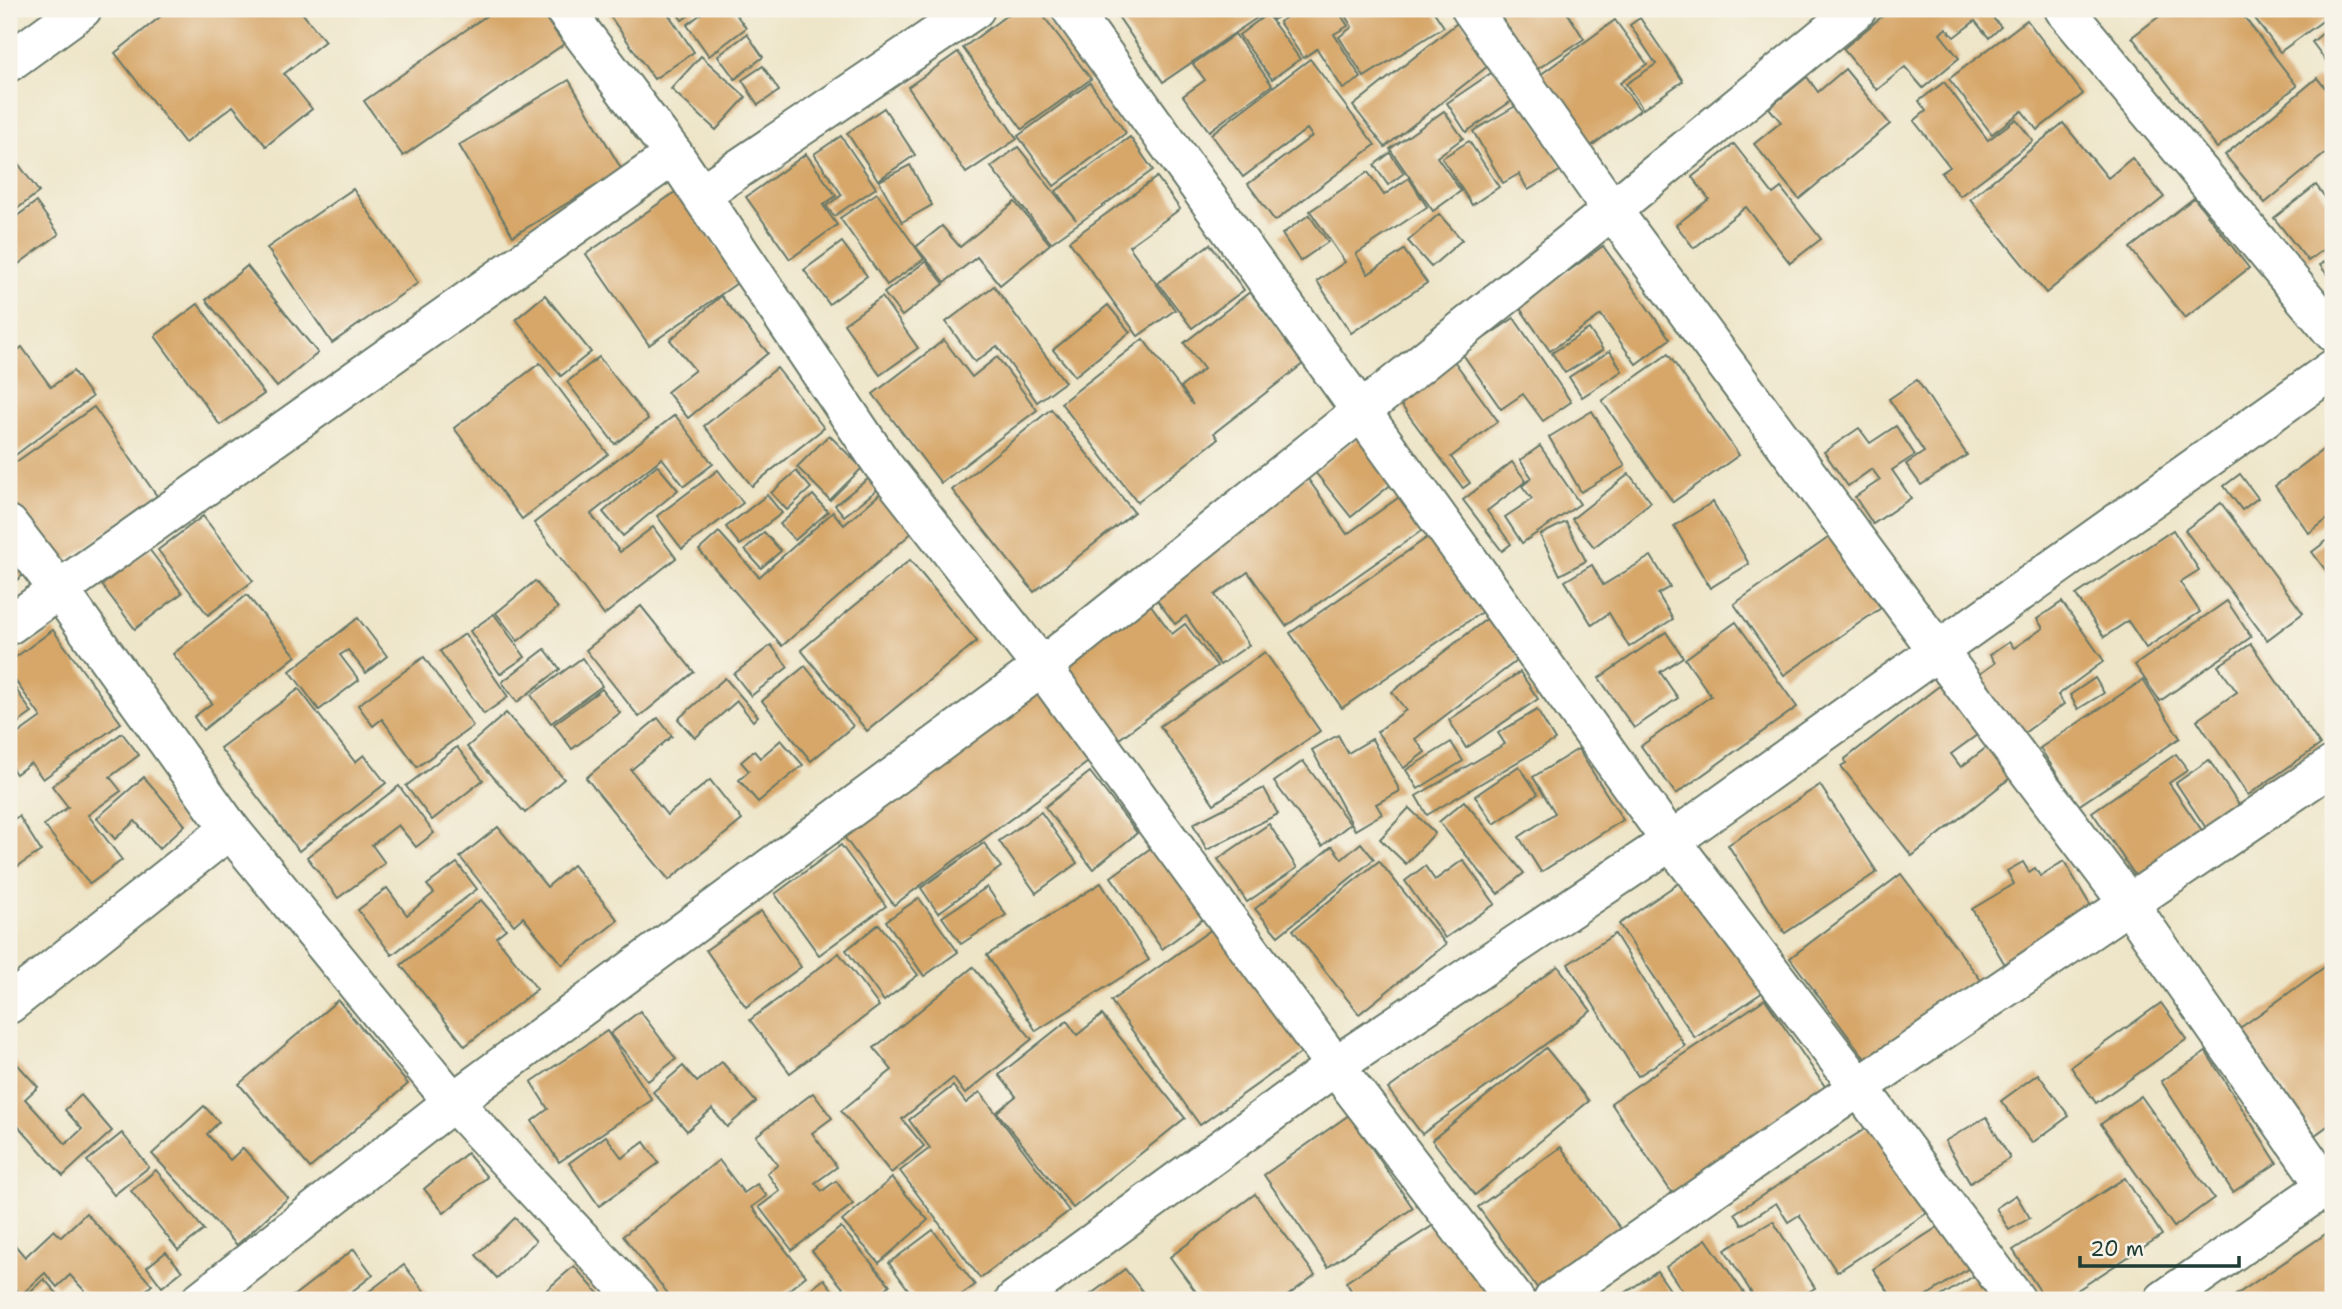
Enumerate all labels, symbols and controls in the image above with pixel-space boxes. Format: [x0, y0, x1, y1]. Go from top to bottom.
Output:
scale bar [2080, 1225, 2239, 1269]
text: 20 m [2090, 1235, 2144, 1263]

